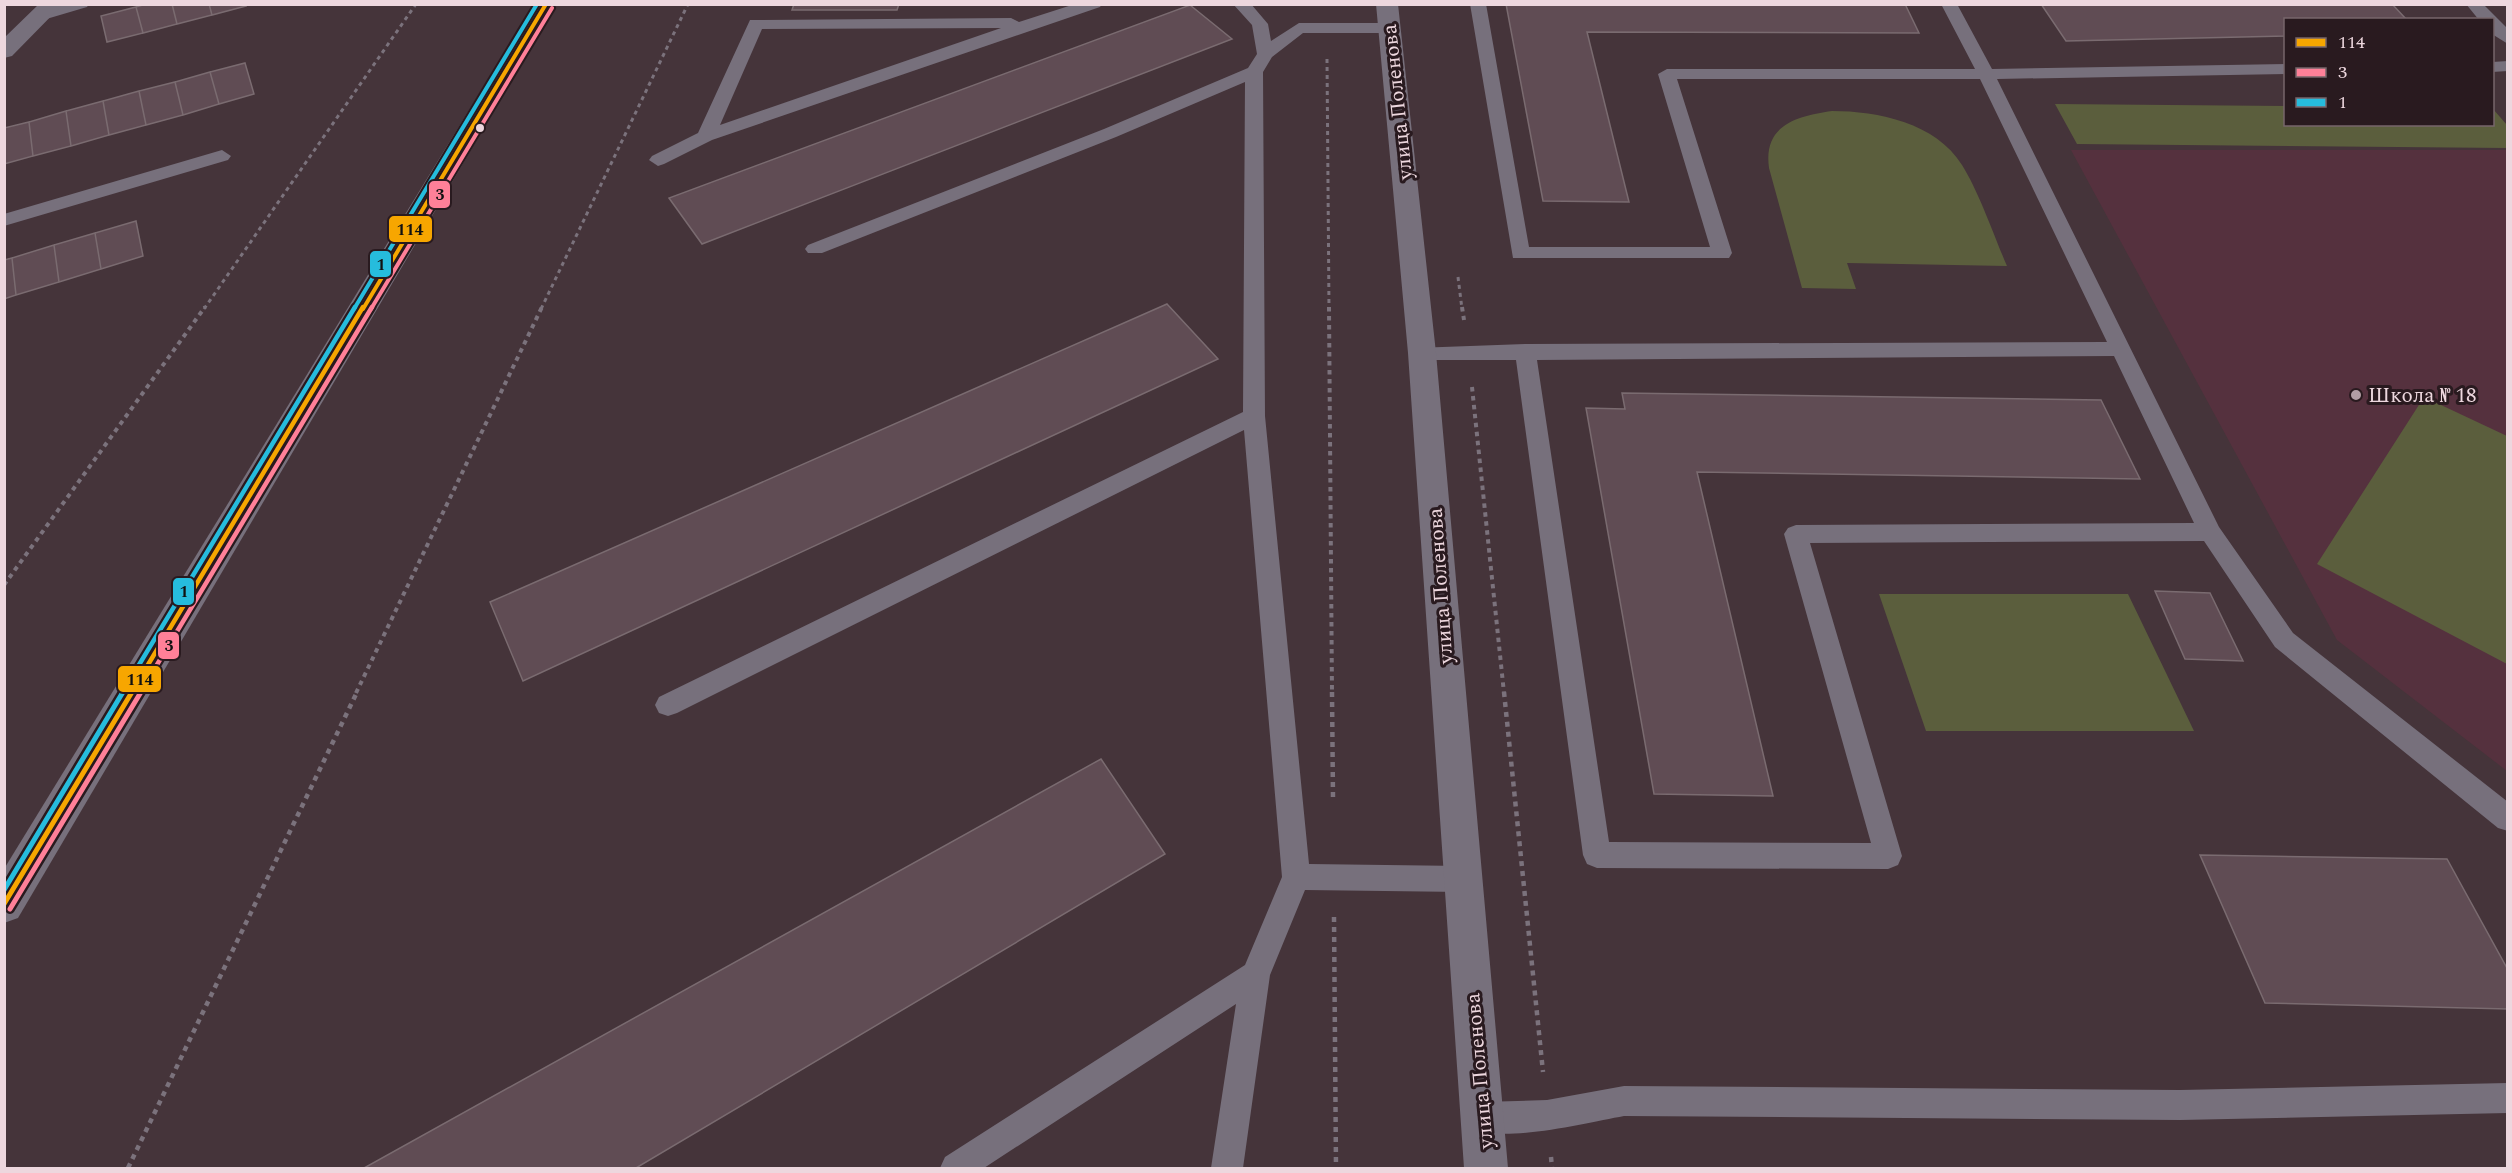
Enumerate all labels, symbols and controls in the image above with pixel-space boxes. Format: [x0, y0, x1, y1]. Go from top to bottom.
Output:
legend [2284, 18, 2494, 126]
street label: улица Поленова [1374, 22, 1422, 182]
text: 114 [2338, 29, 2365, 56]
text: 3 [2338, 59, 2347, 86]
text: 1 [2338, 89, 2347, 116]
unlabelled marker [474, 122, 486, 134]
line badge: 3 [428, 180, 451, 209]
text: 3 [436, 183, 445, 207]
line badge: 114 [388, 215, 433, 243]
text: 114 [397, 218, 423, 242]
line badge: 1 [369, 250, 392, 278]
text: 1 [377, 253, 385, 277]
place label: Школа № 18 [2368, 380, 2476, 412]
marker: Школа № 18 [2349, 388, 2363, 402]
street label: улица Поленова [1420, 506, 1462, 666]
line badge: 1 [172, 577, 195, 606]
text: 1 [180, 580, 188, 604]
line badge: 3 [157, 631, 180, 660]
text: 3 [165, 634, 174, 658]
line badge: 114 [117, 665, 162, 693]
text: 114 [127, 668, 153, 692]
street label: улица Поленова [1457, 991, 1503, 1151]

